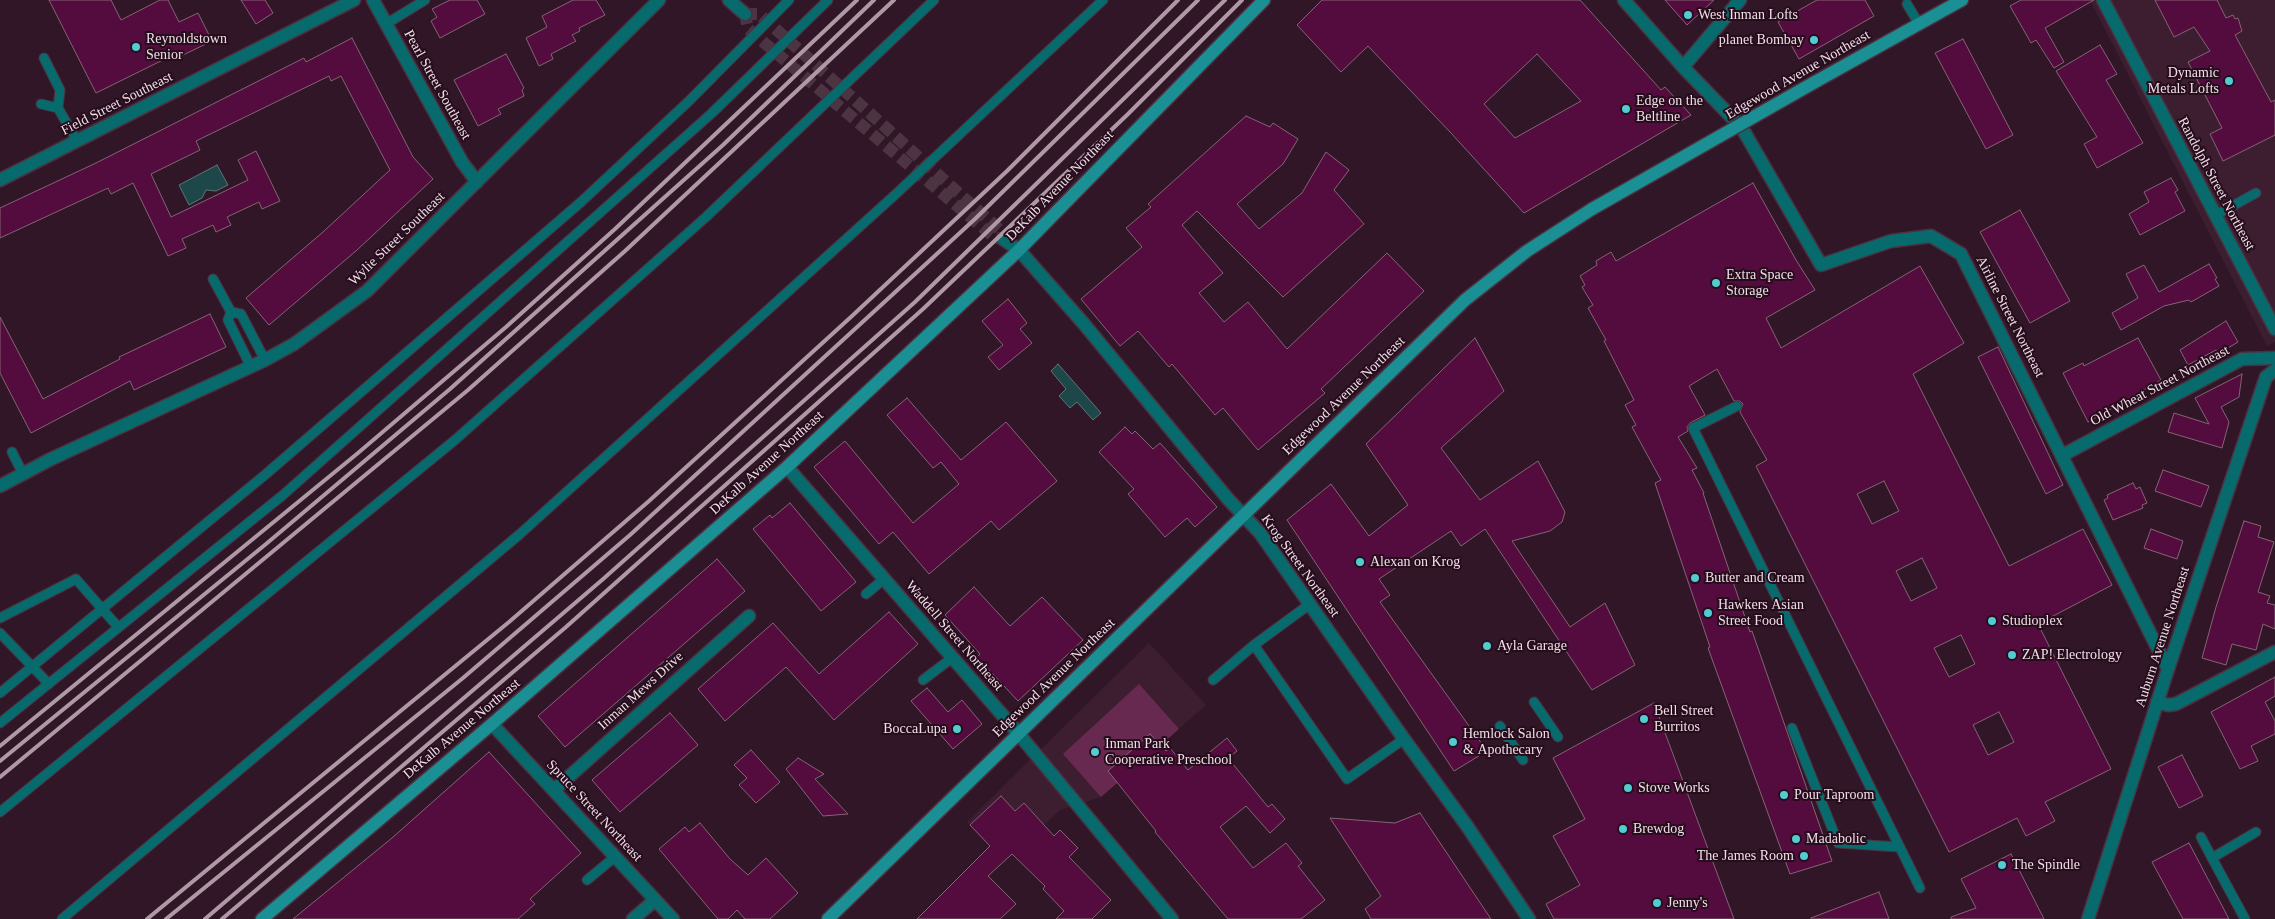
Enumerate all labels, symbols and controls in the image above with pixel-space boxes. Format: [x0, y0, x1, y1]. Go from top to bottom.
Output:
place label: West Inman Lofts [1698, 7, 1798, 23]
marker: West Inman Lofts [1682, 9, 1694, 21]
street label: Pearl Street Southeast [400, 27, 474, 143]
street label: Edgewood Avenue Northeast [1723, 27, 1873, 123]
place label: Reynoldstown Senior [146, 31, 227, 64]
place label: planet Bombay [1719, 32, 1804, 48]
marker: planet Bombay [1808, 34, 1820, 46]
marker: Reynoldstown Senior [130, 41, 142, 53]
place label: Dynamic Metals Lofts [2148, 65, 2219, 98]
street label: Field Street Southeast [58, 69, 176, 139]
marker: Dynamic Metals Lofts [2223, 75, 2235, 87]
place label: Edge on the Beltline [1636, 93, 1703, 125]
marker: Edge on the Beltline [1620, 103, 1632, 115]
street label: Randolph Street Northeast [2174, 114, 2258, 254]
street label: DeKalb Avenue Northeast [1003, 127, 1117, 245]
street label: Wylie Street Southeast [345, 189, 449, 289]
street label: Airline Street Northeast [1972, 254, 2048, 380]
place label: Extra Space Storage [1726, 267, 1793, 300]
marker: Extra Space Storage [1710, 277, 1722, 289]
street label: Edgewood Avenue Northeast [1279, 333, 1409, 459]
street label: Old Wheat Street Northeast [2088, 342, 2232, 430]
street label: DeKalb Avenue Northeast [707, 407, 827, 519]
street label: Krog Street Northeast [1257, 511, 1343, 621]
place label: Alexan on Krog [1370, 554, 1460, 570]
marker: Alexan on Krog [1354, 556, 1366, 568]
street label: Auburn Avenue Northeast [2132, 565, 2194, 709]
place label: Butter and Cream [1705, 570, 1805, 586]
marker: Butter and Cream [1689, 572, 1701, 584]
street label: Waddell Street Northeast [902, 578, 1006, 694]
place label: Hawkers Asian Street Food [1718, 597, 1804, 630]
marker: Hawkers Asian Street Food [1702, 607, 1714, 619]
place label: Studioplex [2002, 613, 2063, 629]
street label: Edgewood Avenue Northeast [989, 615, 1119, 741]
marker: Studioplex [1986, 615, 1998, 627]
place label: Ayla Garage [1497, 638, 1567, 654]
marker: Ayla Garage [1481, 640, 1493, 652]
place label: ZAP! Electrology [2022, 647, 2122, 663]
street label: Inman Mews Drive [595, 648, 687, 734]
marker: ZAP! Electrology [2006, 649, 2018, 661]
street label: DeKalb Avenue Northeast [400, 675, 524, 783]
place label: Bell Street Burritos [1654, 703, 1713, 736]
marker: Bell Street Burritos [1638, 713, 1650, 725]
place label: BoccaLupa [883, 721, 947, 737]
marker: BoccaLupa [951, 723, 963, 735]
place label: Hemlock Salon & Apothecary [1463, 726, 1550, 759]
place label: Inman Park Cooperative Preschool [1105, 736, 1232, 769]
marker: Hemlock Salon & Apothecary [1447, 736, 1459, 748]
marker: Inman Park Cooperative Preschool [1089, 746, 1101, 758]
street label: Spruce Street Northeast [543, 757, 645, 865]
place label: Stove Works [1638, 780, 1710, 796]
marker: Stove Works [1622, 782, 1634, 794]
place label: Pour Taproom [1794, 787, 1874, 803]
marker: Pour Taproom [1778, 789, 1790, 801]
place label: Brewdog [1633, 821, 1684, 837]
marker: Brewdog [1617, 823, 1629, 835]
place label: Madabolic [1806, 831, 1866, 847]
marker: Madabolic [1790, 833, 1802, 845]
place label: The James Room [1697, 848, 1794, 864]
marker: The James Room [1798, 850, 1810, 862]
place label: The Spindle [2012, 857, 2080, 873]
marker: The Spindle [1996, 859, 2008, 871]
place label: Jenny's [1667, 895, 1708, 911]
marker: Jenny's [1651, 897, 1663, 909]

